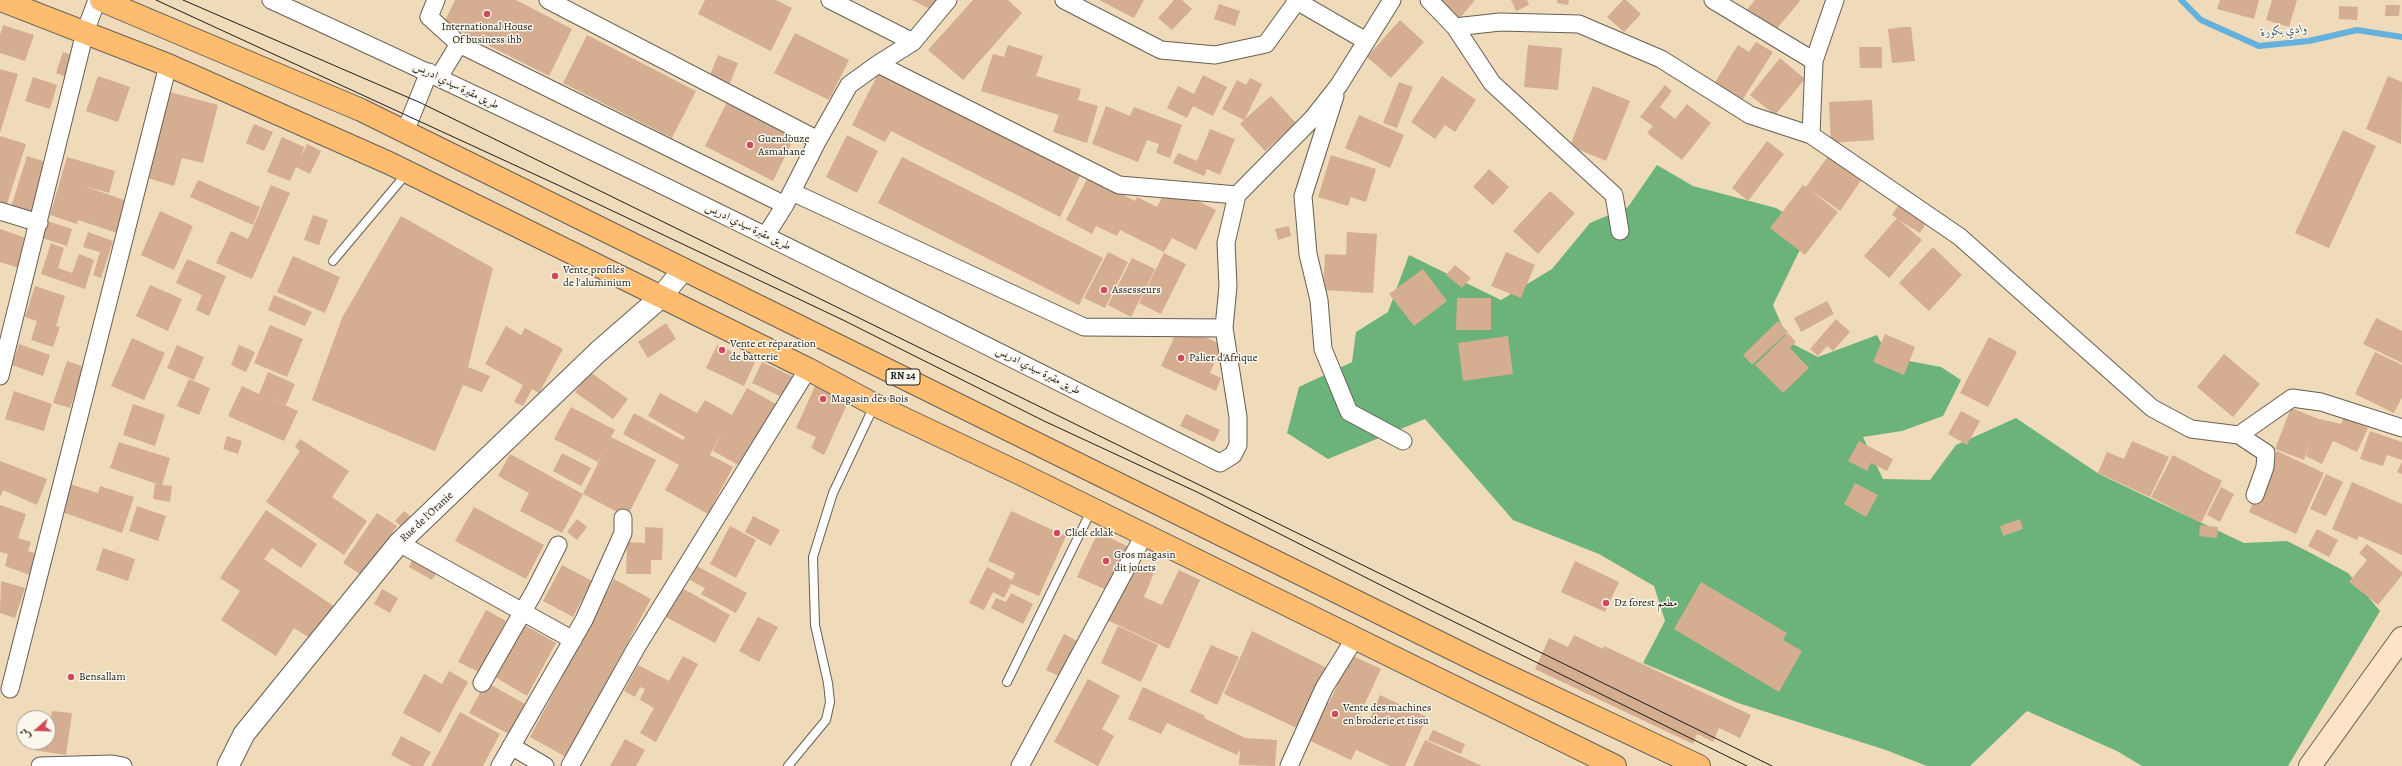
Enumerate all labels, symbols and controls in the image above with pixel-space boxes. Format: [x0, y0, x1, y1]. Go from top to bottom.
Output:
marker: International House Of business ihb [482, 9, 492, 19]
place label: International House Of business ihb [442, 20, 532, 46]
water label: وادي بكورة [2260, 22, 2308, 40]
street label: طريق مقبرة سيدي ادريس [411, 60, 501, 112]
place label: Guendouze Asmahane [758, 132, 809, 158]
marker: Guendouze Asmahane [745, 140, 755, 150]
street label: طريق مقبرة سيدي ادريس [703, 201, 793, 253]
place label: Vente profilés de l'aluminium [563, 263, 631, 289]
marker: Vente profilés de l'aluminium [550, 271, 560, 281]
place label: Assesseurs [1112, 283, 1161, 297]
marker: Assesseurs [1099, 285, 1109, 295]
place label: Vente et réparation de batterie [730, 337, 816, 363]
street label: طريق مقبرة سيدي ادريس [993, 344, 1083, 398]
marker: Vente et réparation de batterie [717, 345, 727, 355]
place label: Palier d'Afrique [1189, 351, 1258, 365]
marker: Palier d'Afrique [1176, 353, 1186, 363]
road number: RN 24 [886, 369, 920, 385]
place label: Magasin des Bois [831, 392, 908, 406]
marker: Magasin des Bois [818, 394, 828, 404]
street label: Rue de l'Oranie [398, 489, 456, 545]
place label: Click cklak [1065, 526, 1113, 540]
marker: Click cklak [1052, 528, 1062, 538]
place label: Gros magasin dit jouets [1114, 548, 1176, 574]
marker: Gros magasin dit jouets [1101, 556, 1111, 566]
place label: Dz forest مطعم [1614, 596, 1677, 610]
marker: Dz forest مطعم [1601, 598, 1611, 608]
place label: Bensallam [79, 670, 126, 684]
marker: Bensallam [66, 672, 76, 682]
place label: Vente des machines en broderie et tissu [1343, 701, 1431, 727]
marker: Vente des machines en broderie et tissu [1330, 709, 1340, 719]
north arrow [16, 710, 56, 750]
text: ش [16, 726, 34, 742]

